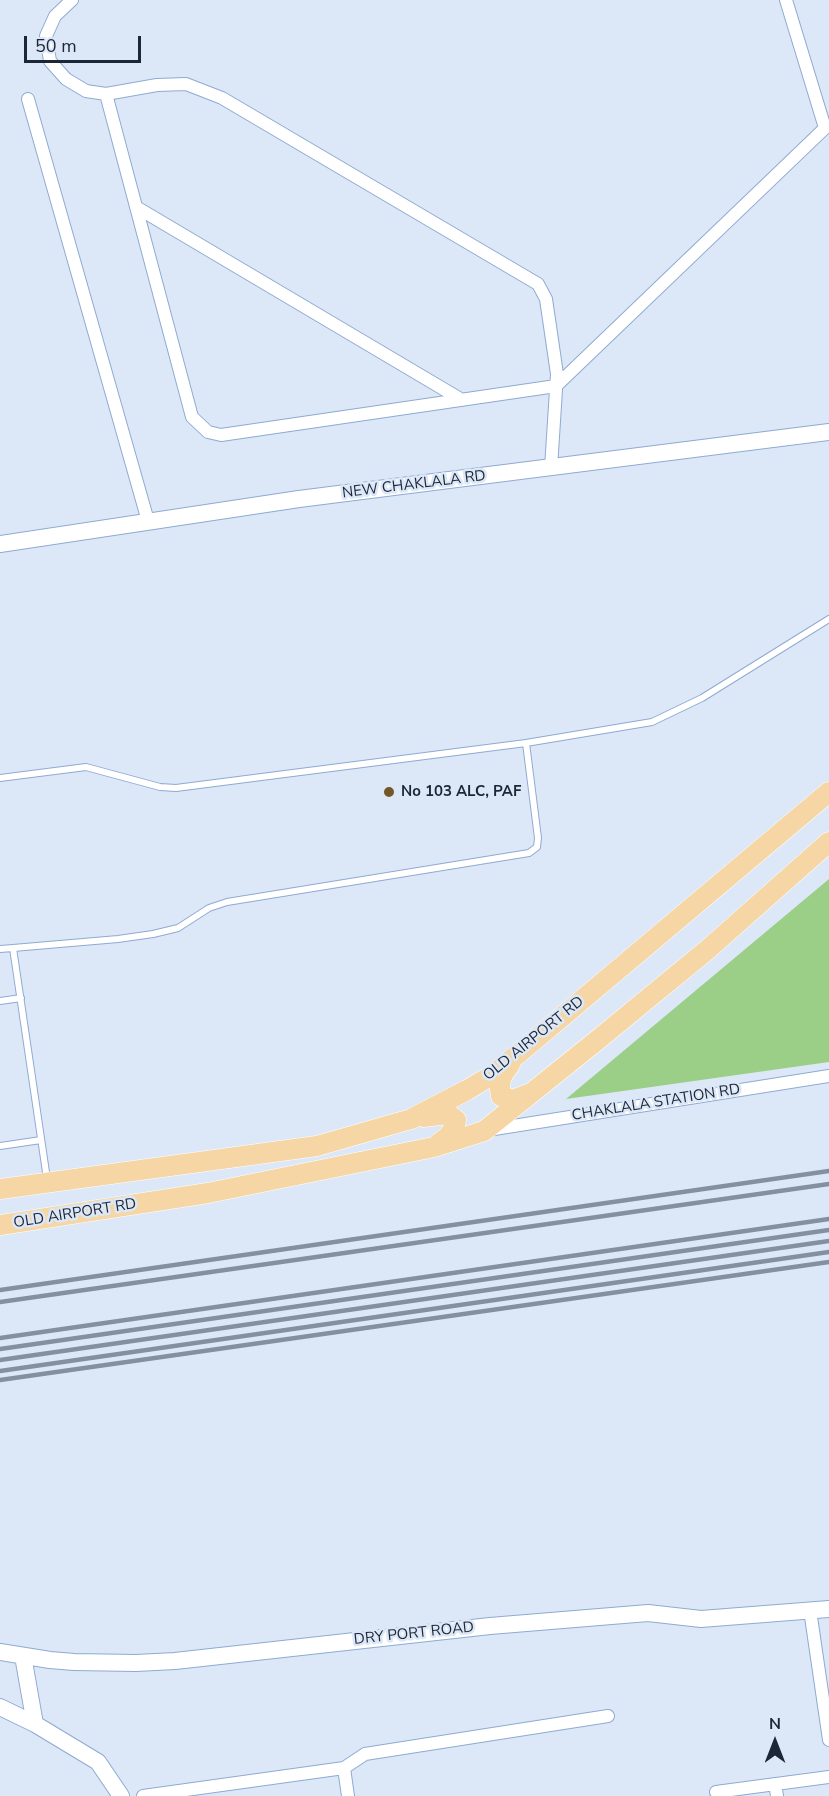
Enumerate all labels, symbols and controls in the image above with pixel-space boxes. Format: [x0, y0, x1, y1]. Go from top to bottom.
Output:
scale bar [27, 24, 144, 62]
text: 50 m [35, 34, 77, 58]
street label: NEW CHAKLALA RD [341, 467, 487, 503]
place label: No 103 ALC, PAF [401, 783, 521, 801]
marker: No 103 ALC, PAF [382, 785, 396, 799]
street label: OLD AIRPORT RD [480, 993, 588, 1085]
street label: CHAKLALA STATION RD [570, 1081, 742, 1125]
street label: OLD AIRPORT RD [12, 1195, 138, 1233]
street label: DRY PORT ROAD [353, 1619, 475, 1649]
north arrow [745, 1712, 805, 1772]
text: N [769, 1713, 781, 1735]

